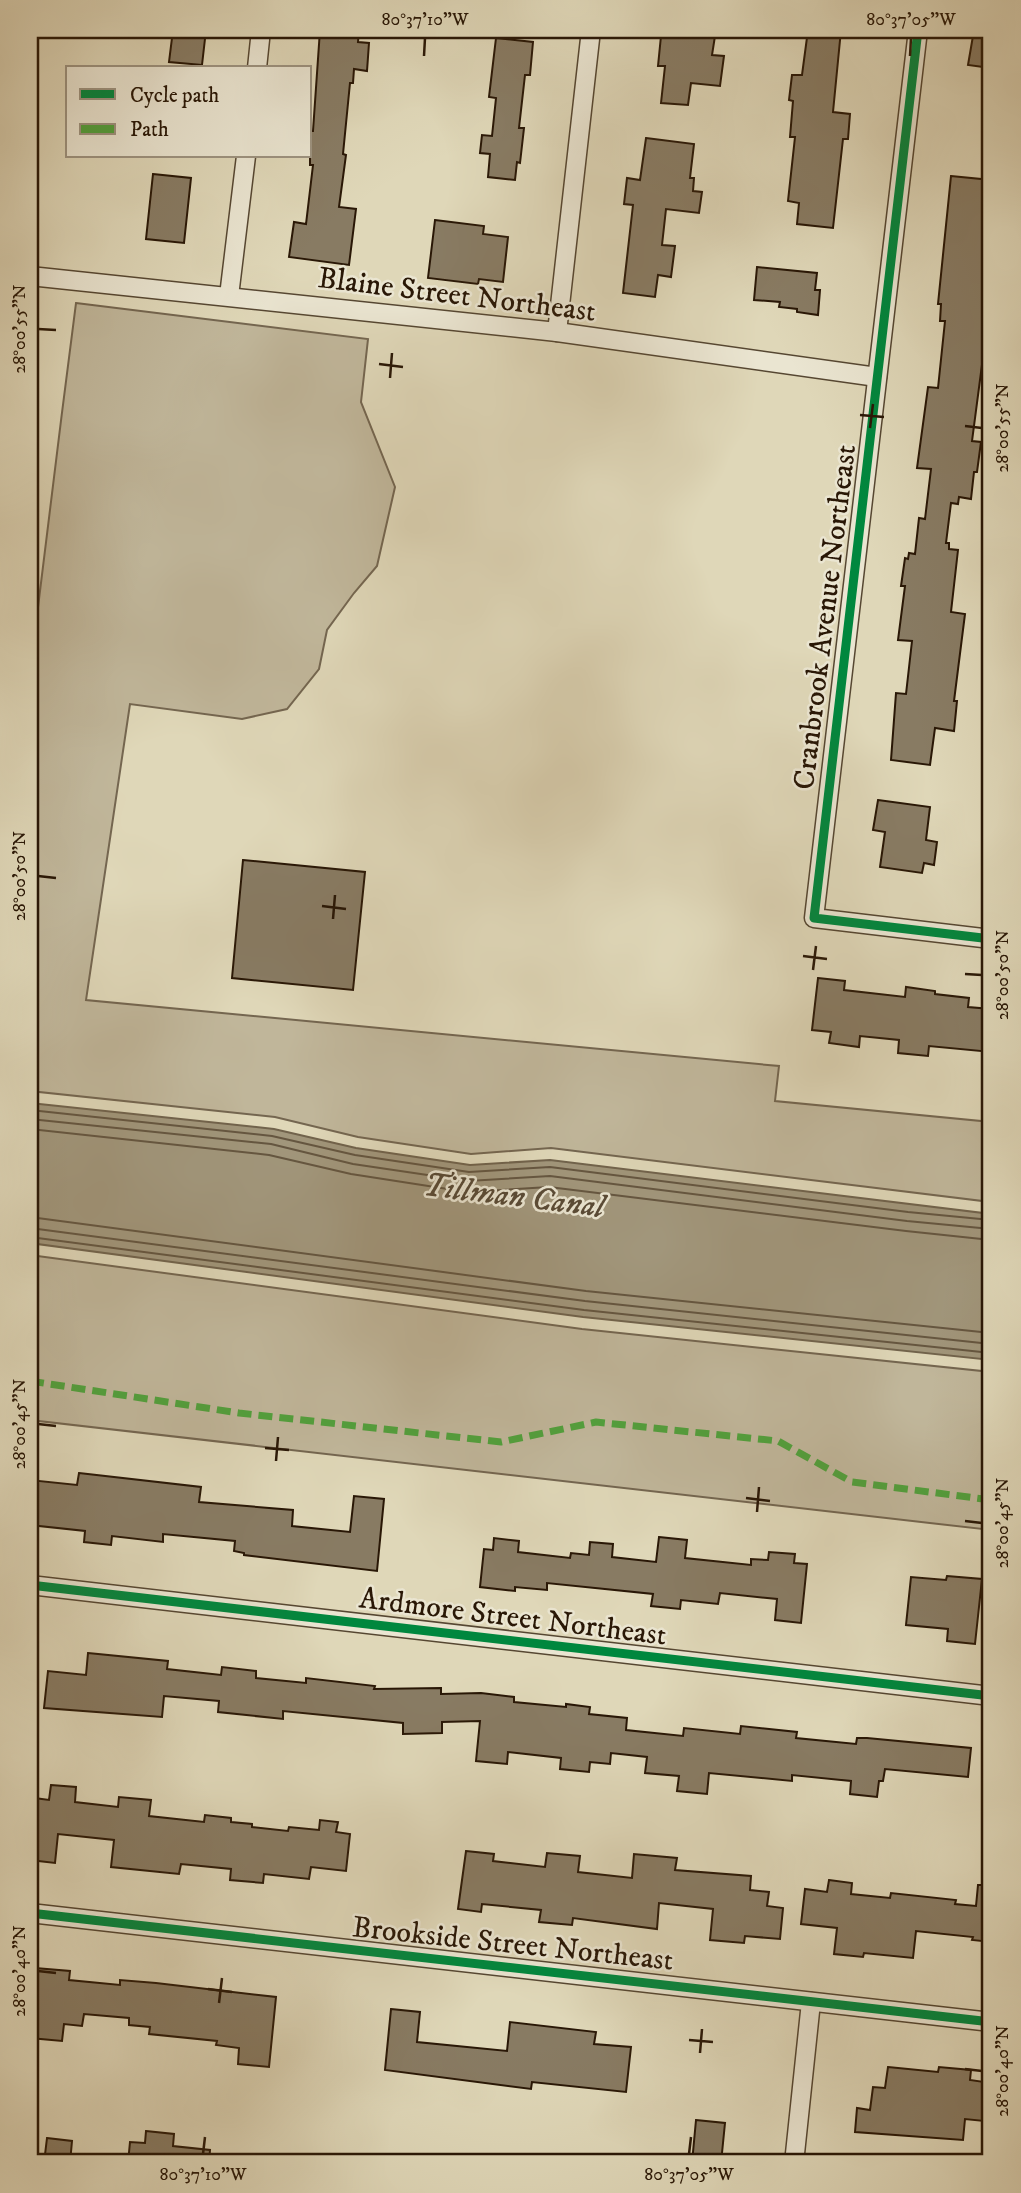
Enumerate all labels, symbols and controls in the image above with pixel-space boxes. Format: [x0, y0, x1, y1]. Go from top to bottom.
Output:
text: 80°37'10"W [382, 9, 469, 31]
text: 80°37'05"W [866, 9, 956, 31]
legend [66, 66, 312, 158]
text: Cycle path [130, 83, 219, 109]
text: Path [130, 117, 169, 143]
street label: Blaine Street Northeast [316, 260, 598, 331]
text: 28°00'55"N [9, 284, 31, 374]
text: 28°00'55"N [992, 383, 1014, 473]
street label: Cranbrook Avenue Northeast [786, 442, 865, 792]
text: 28°00'50"N [9, 831, 31, 921]
text: 28°00'50"N [992, 930, 1014, 1020]
water label: Tillman Canal [421, 1166, 610, 1228]
text: 28°00'45"N [9, 1379, 31, 1469]
text: 28°00'45"N [992, 1478, 1014, 1568]
street label: Ardmore Street Northeast [357, 1580, 668, 1655]
street label: Brookside Street Northeast [350, 1909, 675, 1980]
text: 28°00'40"N [9, 1925, 31, 2017]
text: 28°00'40"N [992, 2025, 1014, 2117]
text: 80°37'10"W [160, 2164, 247, 2186]
text: 80°37'05"W [644, 2164, 734, 2186]

